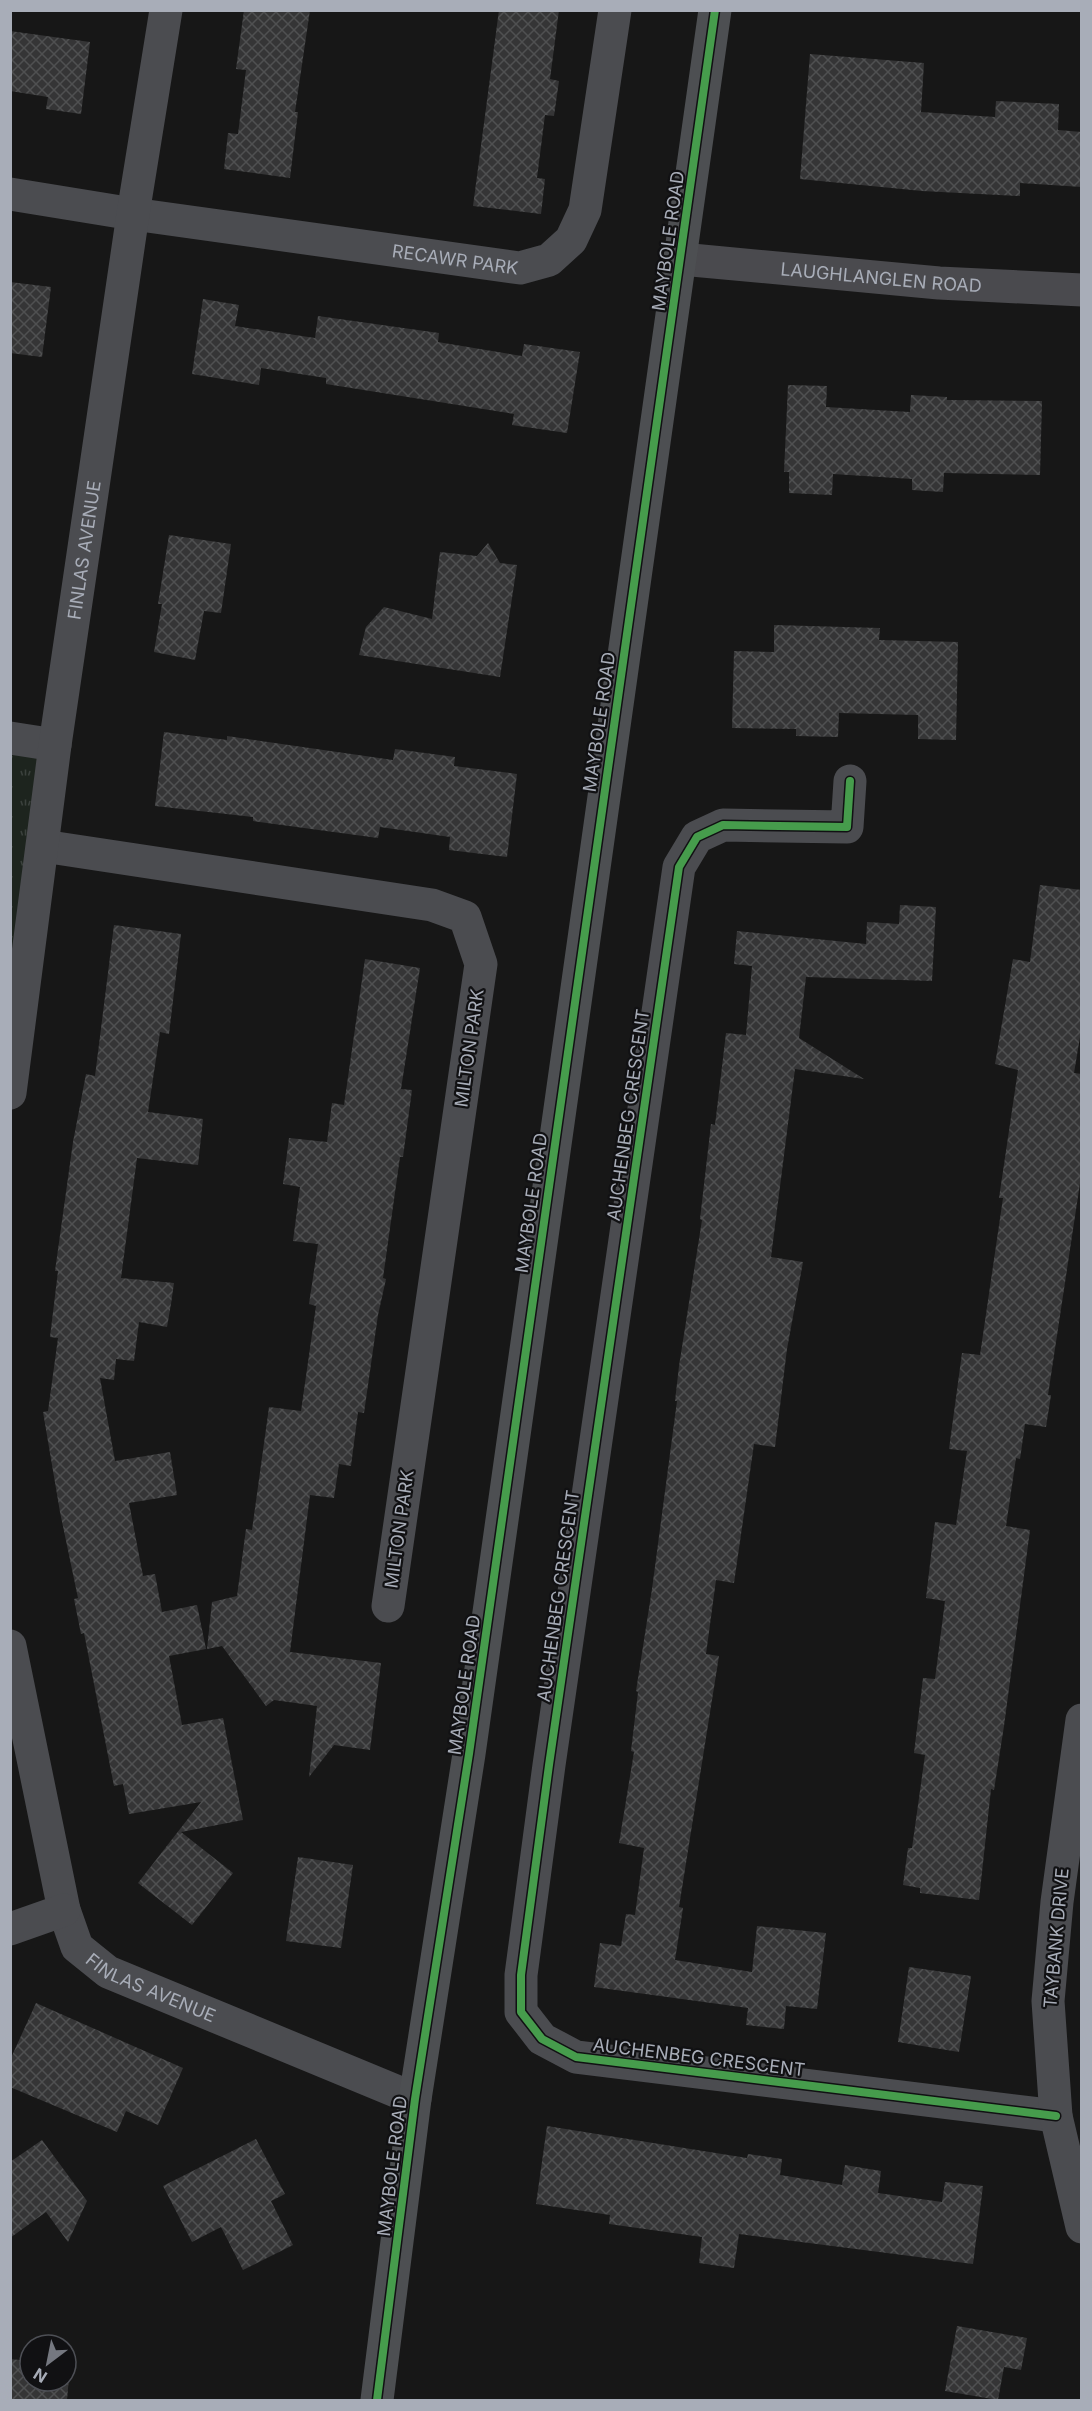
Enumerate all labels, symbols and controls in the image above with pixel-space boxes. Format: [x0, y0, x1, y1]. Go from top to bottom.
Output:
street label: MAYBOLE ROAD [648, 170, 688, 312]
street label: RECAWR PARK [391, 240, 520, 278]
street label: LAUGHLANGLEN ROAD [780, 258, 982, 296]
street label: FINLAS AVENUE [63, 479, 104, 621]
street label: MAYBOLE ROAD [579, 651, 619, 793]
street label: MILTON PARK [450, 987, 488, 1109]
street label: AUCHENBEG CRESCENT [603, 1008, 653, 1222]
street label: MAYBOLE ROAD [511, 1132, 551, 1274]
street label: MILTON PARK [380, 1468, 418, 1590]
street label: AUCHENBEG CRESCENT [533, 1489, 583, 1703]
street label: MAYBOLE ROAD [444, 1614, 484, 1756]
street label: TAYBANK DRIVE [1039, 1867, 1073, 2009]
street label: FINLAS AVENUE [82, 1948, 219, 2026]
street label: AUCHENBEG CRESCENT [592, 2034, 806, 2080]
street label: MAYBOLE ROAD [373, 2095, 411, 2237]
north arrow [18, 2333, 78, 2393]
text: N [30, 2364, 51, 2387]

